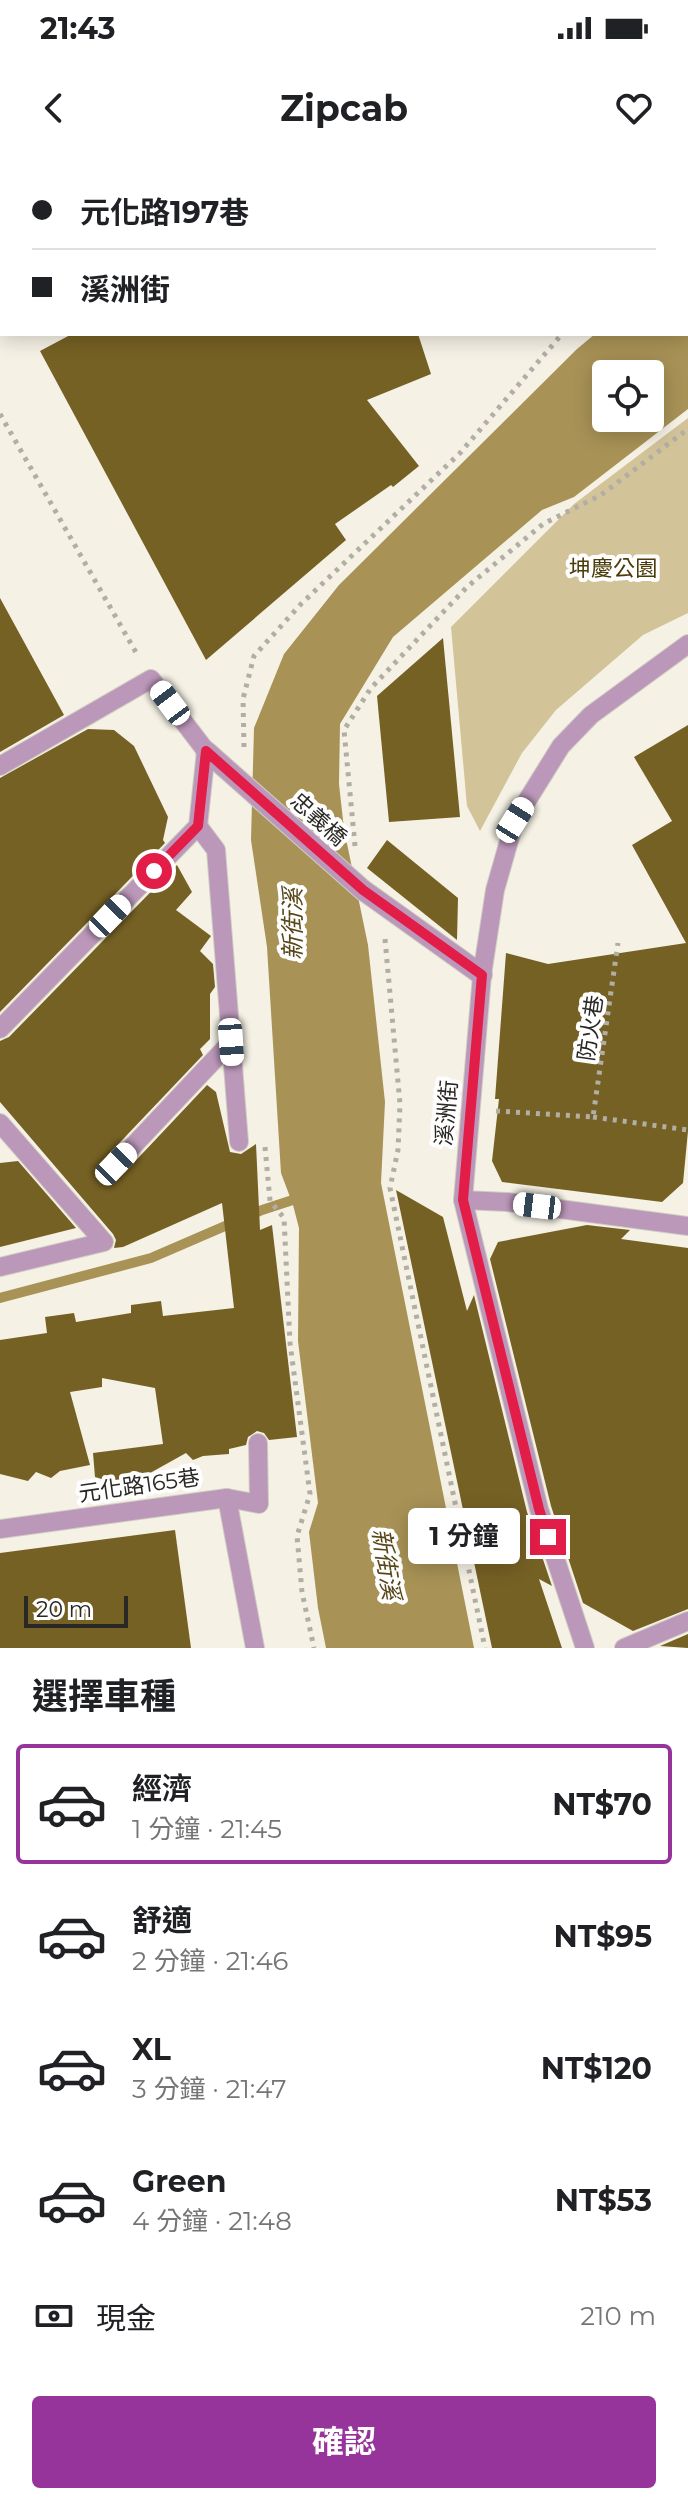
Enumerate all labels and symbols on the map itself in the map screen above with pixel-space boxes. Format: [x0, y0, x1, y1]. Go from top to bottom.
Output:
park label: 坤慶公園 [569, 555, 657, 582]
car [146, 677, 194, 729]
street label: 忠義橋 [285, 787, 352, 851]
car [492, 793, 538, 847]
route start [136, 853, 172, 889]
water label: 新街溪 [278, 885, 307, 960]
car [85, 890, 135, 942]
street label: 防火巷 [573, 994, 608, 1063]
car [217, 1017, 245, 1067]
street label: 溪洲街 [430, 1079, 463, 1147]
car [91, 1138, 141, 1190]
car [512, 1191, 562, 1221]
street label: 元化路165巷 [77, 1464, 201, 1507]
callout: 1 分鐘 [408, 1509, 520, 1565]
route end [530, 1519, 566, 1555]
water label: 新街溪 [367, 1526, 407, 1605]
scale bar [24, 1592, 128, 1628]

